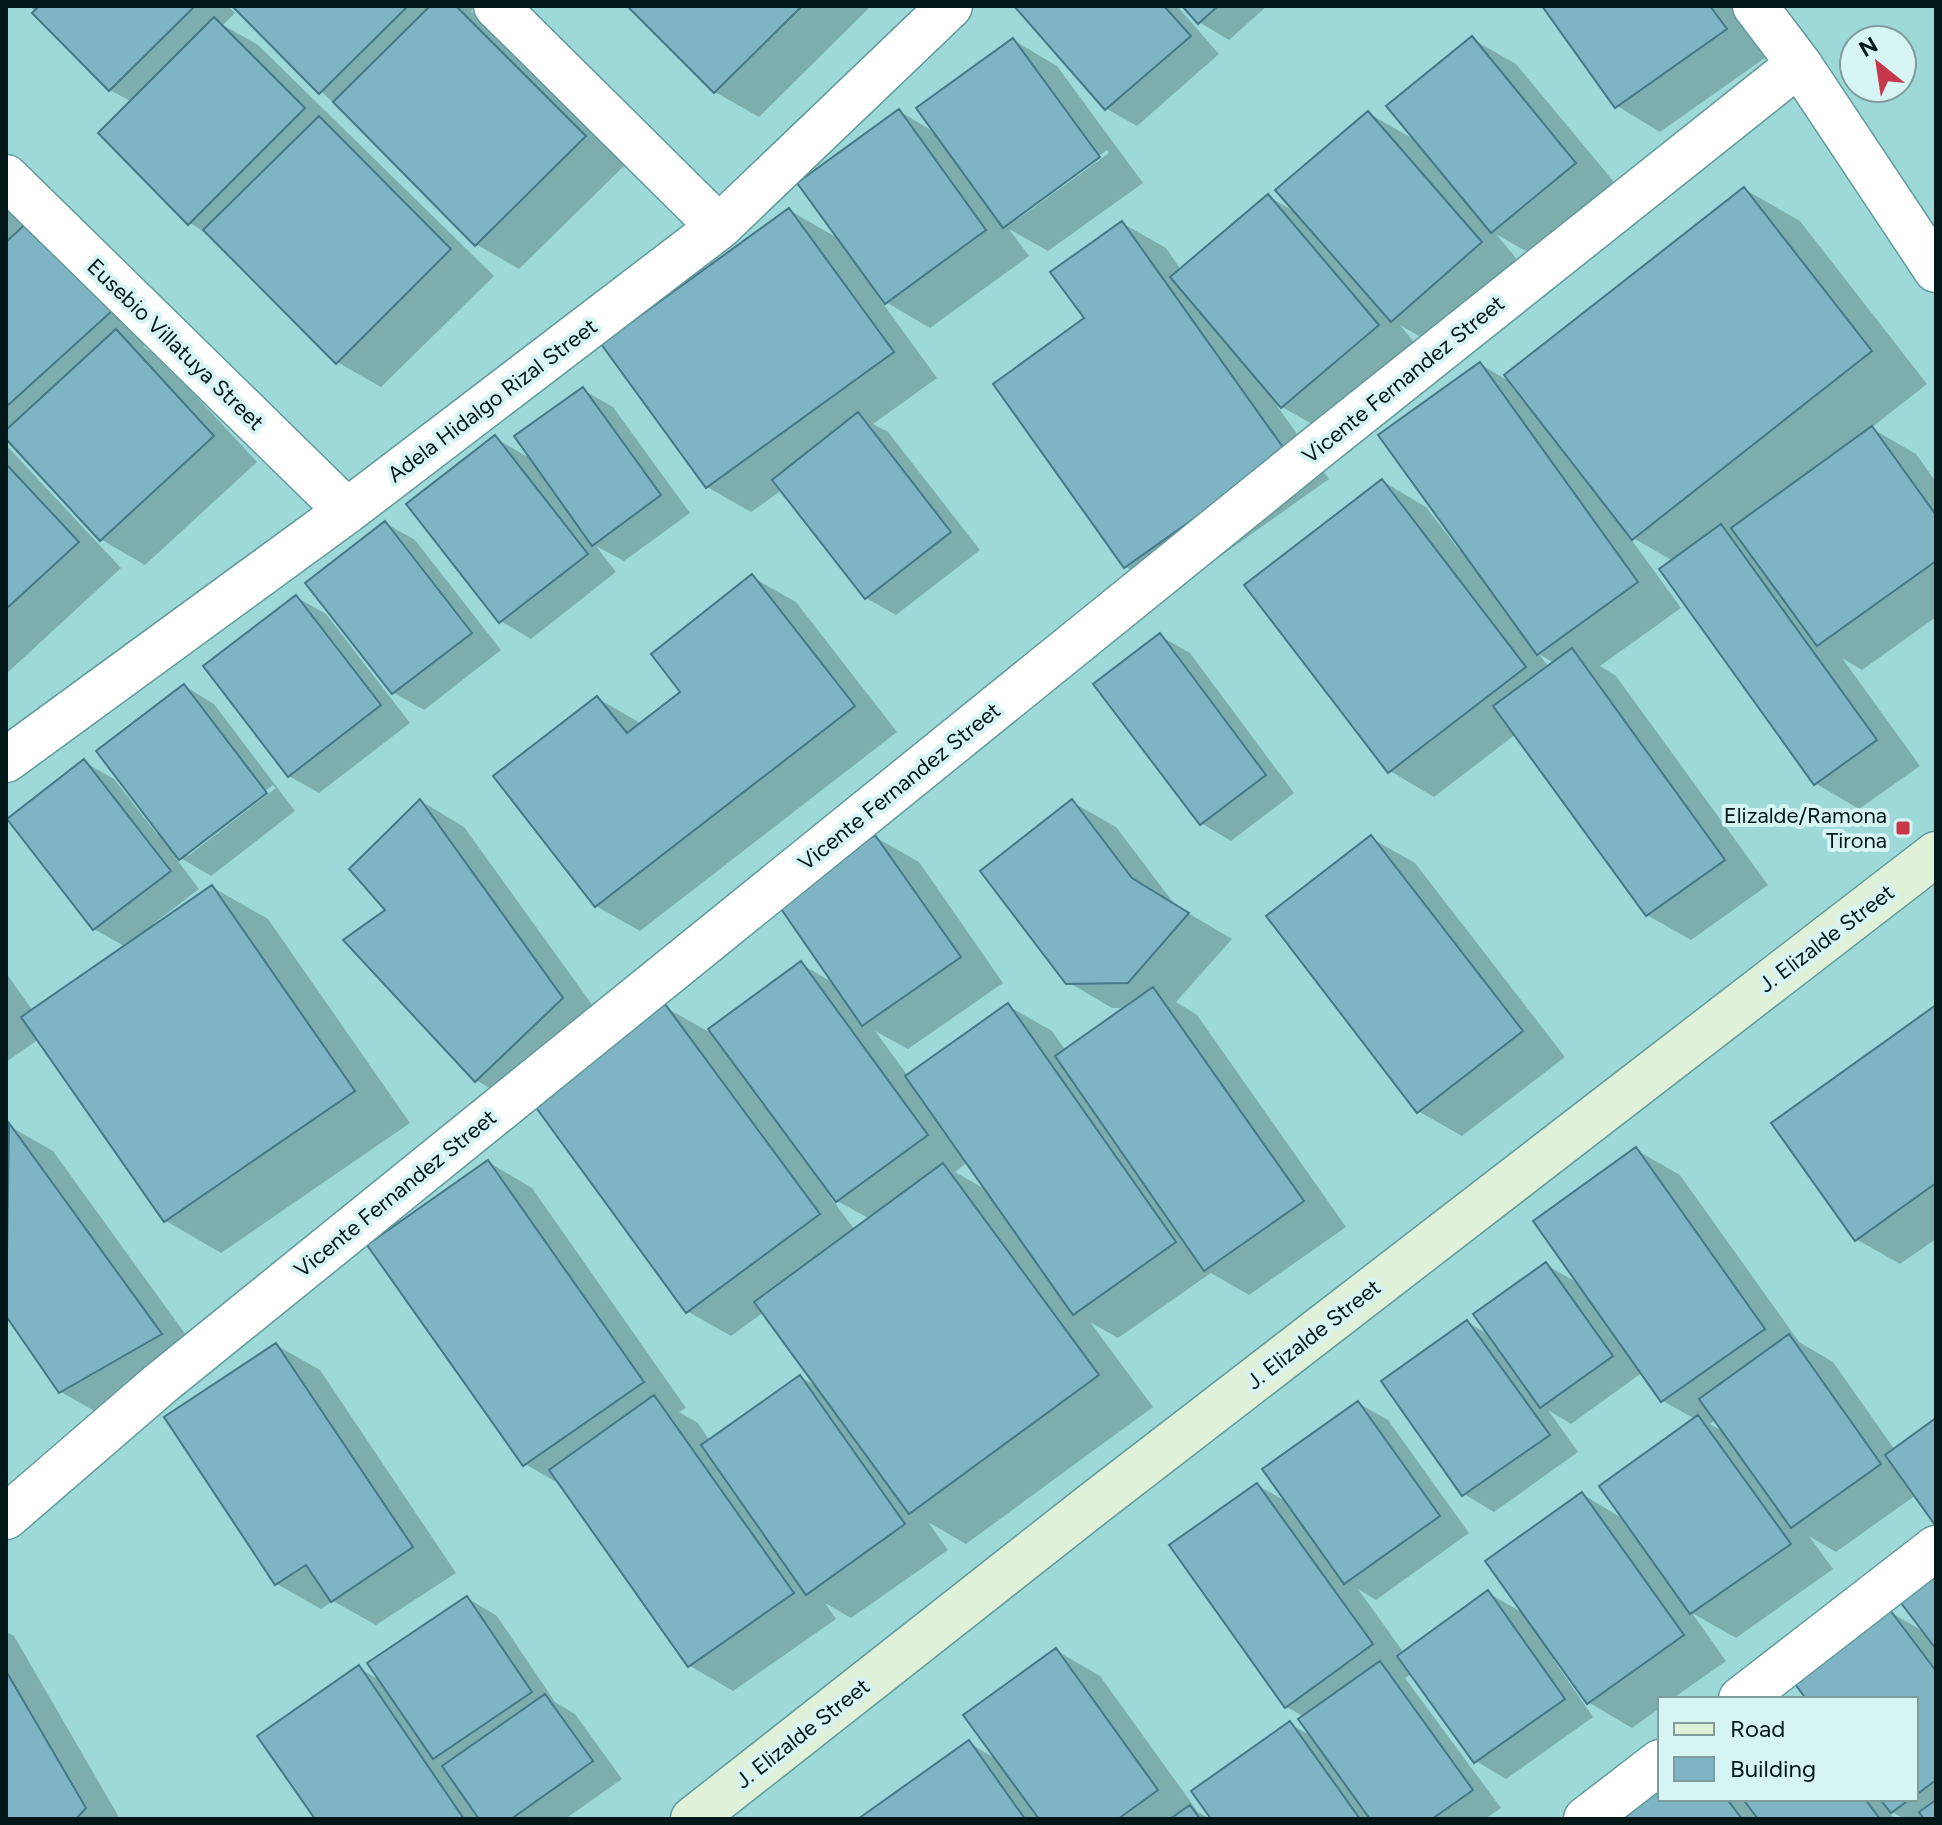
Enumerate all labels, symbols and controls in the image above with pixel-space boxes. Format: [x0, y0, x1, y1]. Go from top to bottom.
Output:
north arrow [1838, 24, 1918, 104]
text: N [1854, 31, 1882, 63]
street label: Eusebio Villatuya Street [82, 253, 270, 436]
street label: Vicente Fernandez Street [1297, 290, 1510, 469]
street label: Adela Hidalgo Rizal Street [382, 313, 602, 488]
street label: Vicente Fernandez Street [793, 697, 1006, 876]
place label: Elizalde/Ramona Tirona [1724, 802, 1887, 854]
marker: Elizalde/Ramona Tirona [1894, 819, 1912, 837]
street label: J. Elizalde Street [1753, 879, 1900, 998]
street label: Vicente Fernandez Street [289, 1104, 502, 1283]
street label: J. Elizalde Street [1241, 1274, 1386, 1395]
street label: J. Elizalde Street [730, 1673, 875, 1794]
legend [1658, 1697, 1918, 1801]
text: Road [1730, 1714, 1785, 1743]
text: Building [1730, 1754, 1816, 1783]

